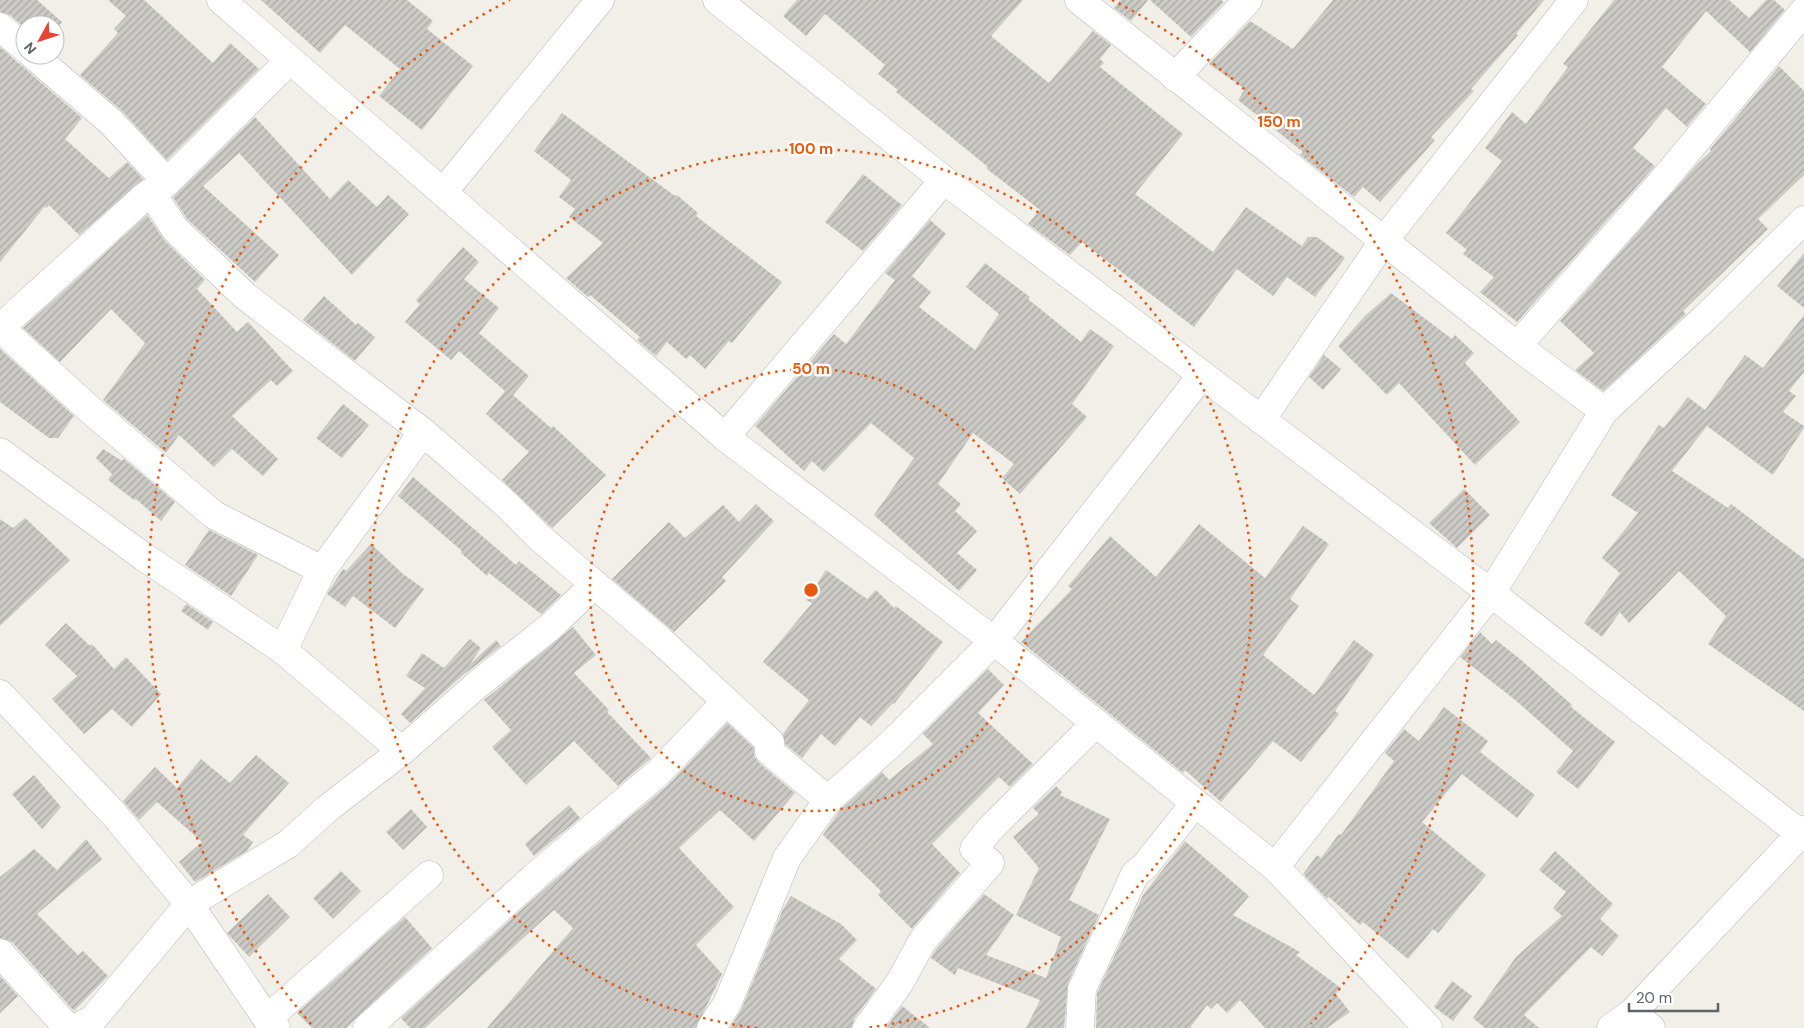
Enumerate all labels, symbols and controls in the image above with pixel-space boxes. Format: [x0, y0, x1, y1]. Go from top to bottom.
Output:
north arrow [15, 15, 65, 65]
text: N [20, 39, 40, 58]
text: 150 m [1258, 112, 1301, 132]
text: 100 m [789, 139, 833, 159]
text: 50 m [792, 359, 830, 379]
centre of rings [802, 581, 820, 599]
scale bar [1629, 980, 1718, 1012]
text: 20 m [1636, 988, 1672, 1008]

